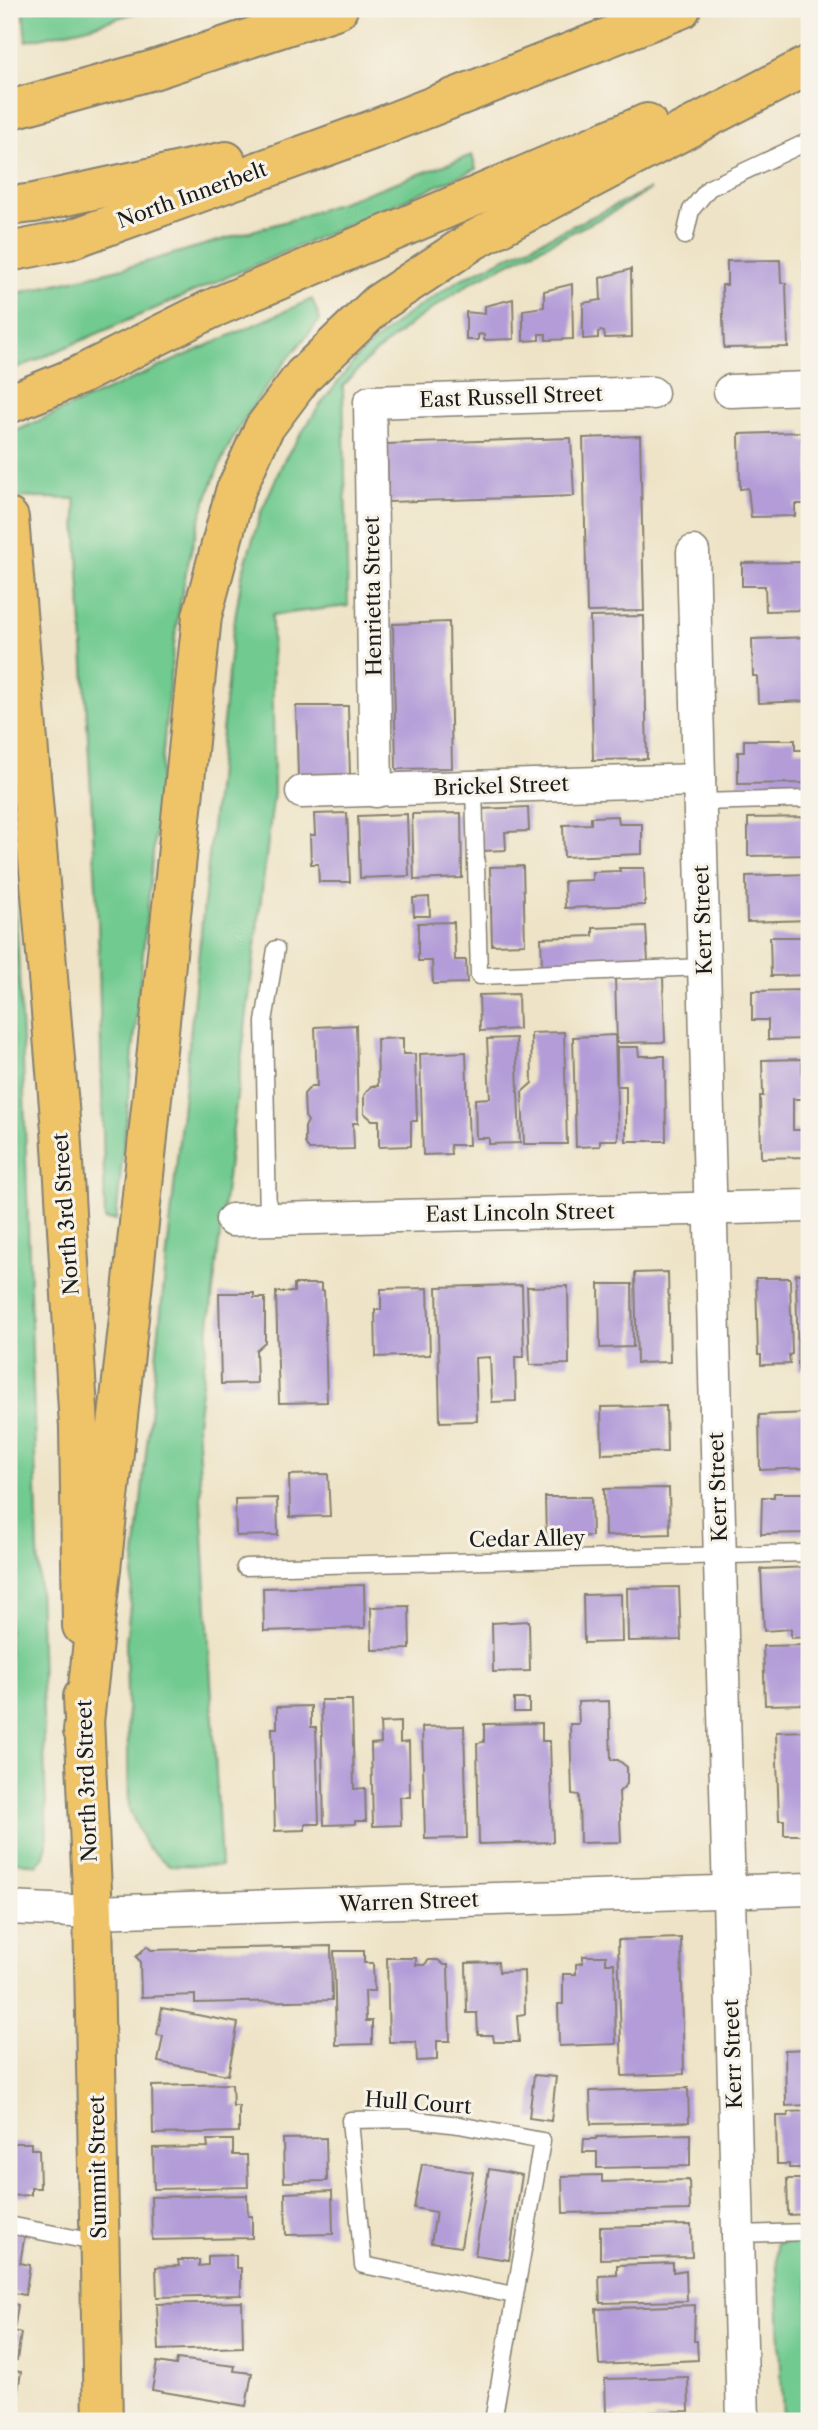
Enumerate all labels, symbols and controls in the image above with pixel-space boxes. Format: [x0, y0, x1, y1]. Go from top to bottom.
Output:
street label: North Innerbelt [114, 156, 271, 233]
street label: East Russell Street [419, 381, 604, 412]
street label: Henrietta Street [359, 515, 386, 676]
street label: Brickel Street [433, 771, 570, 800]
street label: Kerr Street [688, 864, 717, 975]
street label: North 3rd Street [47, 1131, 84, 1296]
street label: East Lincoln Street [425, 1198, 615, 1227]
street label: Kerr Street [703, 1431, 732, 1542]
street label: Cedar Alley [469, 1525, 586, 1552]
street label: North 3rd Street [71, 1699, 102, 1863]
street label: Warren Street [338, 1887, 480, 1916]
street label: Kerr Street [718, 1998, 747, 2109]
street label: Hull Court [364, 2086, 473, 2119]
street label: Summit Street [84, 2094, 111, 2239]

